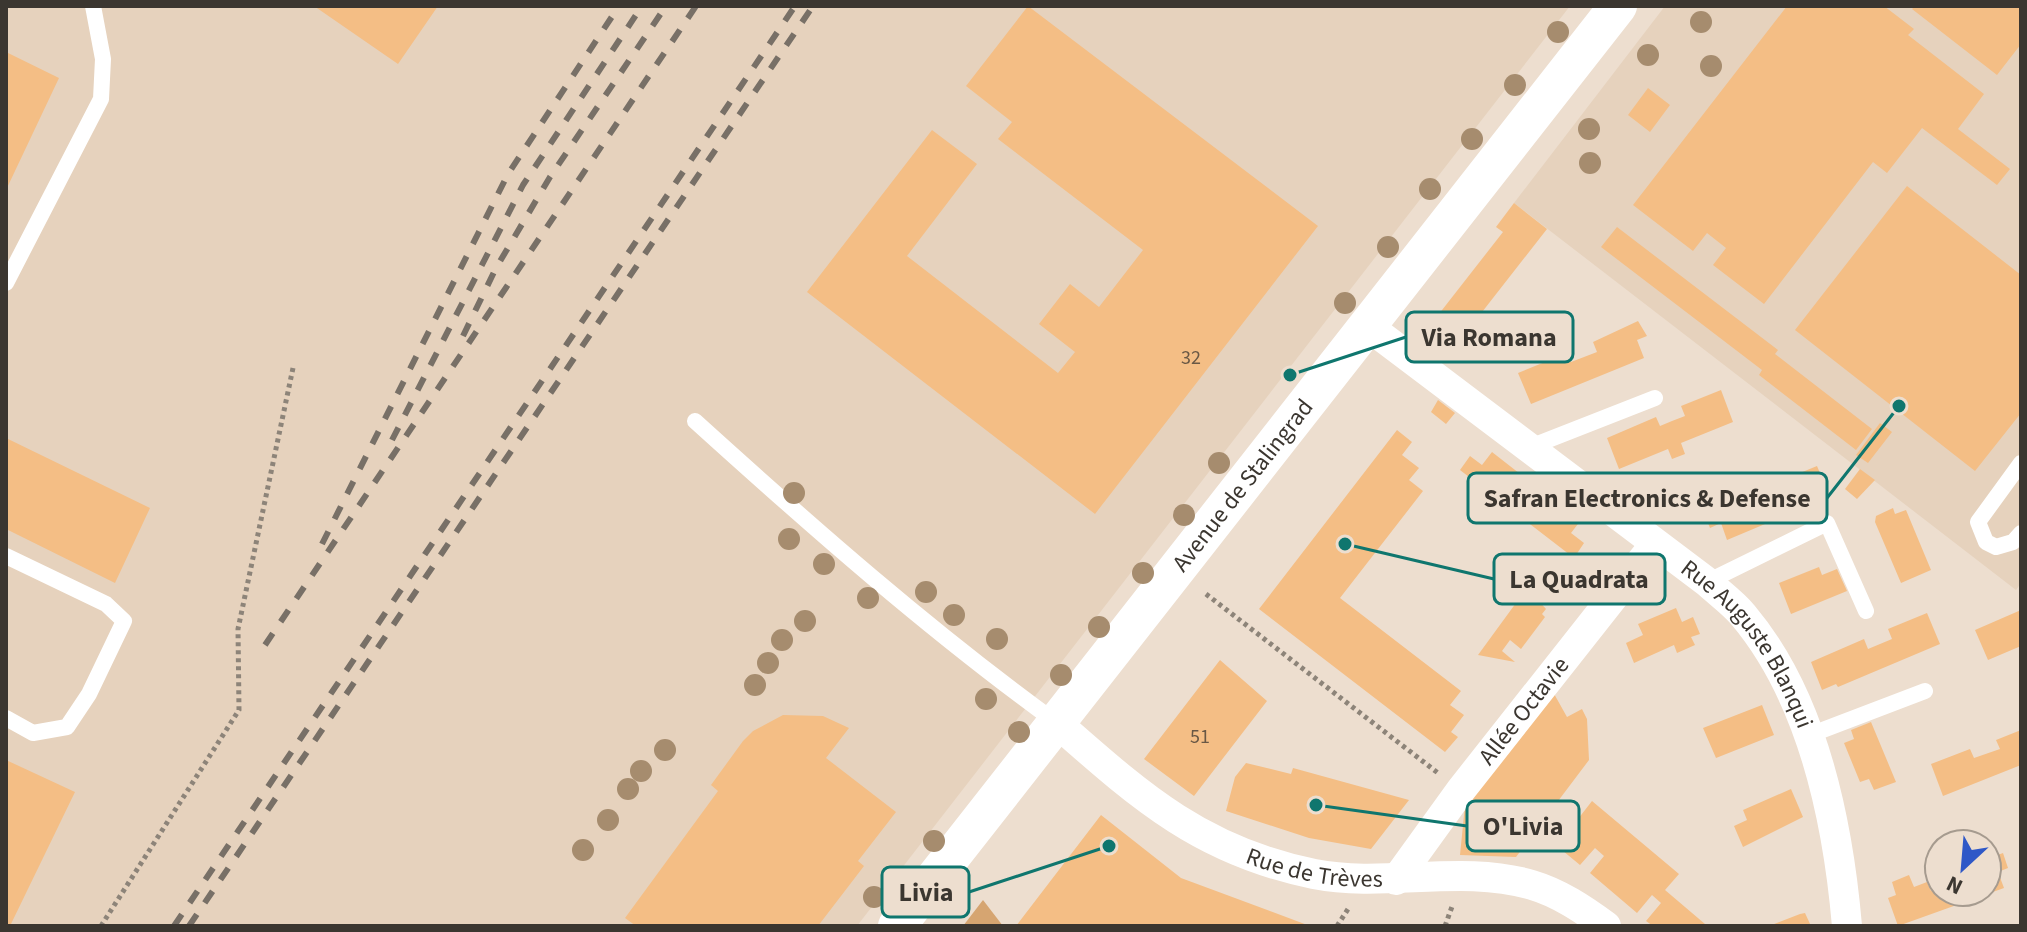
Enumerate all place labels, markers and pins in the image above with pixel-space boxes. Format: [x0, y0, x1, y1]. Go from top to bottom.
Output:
callout: Via Romana [1406, 312, 1573, 362]
callout: Safran Electronics & Defense [1468, 473, 1827, 523]
callout: La Quadrata [1494, 554, 1665, 604]
callout: O'Livia [1467, 801, 1579, 851]
callout: Livia [882, 867, 969, 917]

